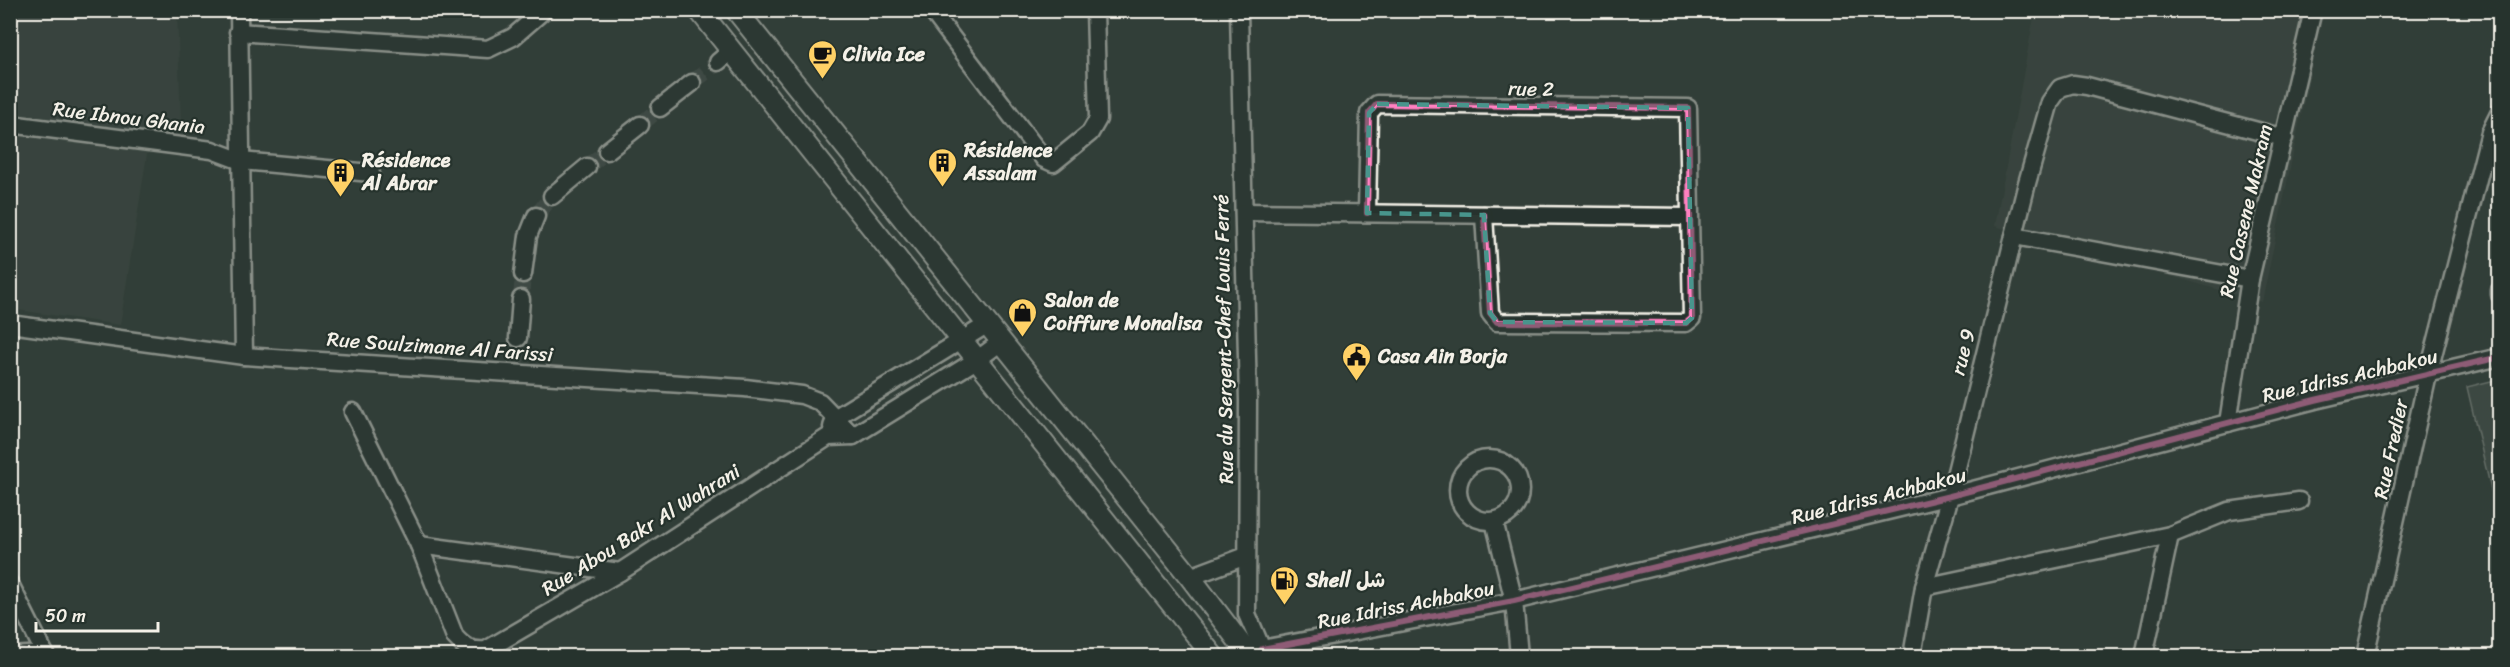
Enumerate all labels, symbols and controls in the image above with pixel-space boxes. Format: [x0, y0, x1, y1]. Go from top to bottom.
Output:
place label: Clivia Ice [842, 37, 926, 72]
cafe icon: Clivia Ice [806, 38, 838, 80]
street label: rue 2 [1508, 71, 1555, 107]
street label: Rue Ibnou Ghania [51, 91, 207, 145]
street label: Rue Casene Makram [2209, 121, 2283, 301]
place label: Résidence Assalam [963, 133, 1053, 191]
place label: Résidence Al Abrar [361, 143, 451, 201]
building icon: Résidence Assalam [927, 146, 959, 188]
building icon: Résidence Al Abrar [325, 156, 357, 198]
street label: Rue du Sergent-Chef Louis Ferré [1204, 194, 1244, 484]
place label: Salon de Coiffure Monalisa [1043, 283, 1203, 341]
shop icon: Salon de Coiffure Monalisa [1007, 296, 1039, 338]
street label: Rue Soulzimane Al Farissi [326, 322, 556, 372]
street label: rue 9 [1940, 325, 1986, 379]
place label: Casa Ain Borja [1377, 339, 1508, 374]
street label: Rue Idriss Achbakou [2259, 339, 2442, 413]
public building icon: Casa Ain Borja [1341, 340, 1373, 382]
street label: Rue Fredier [2363, 395, 2419, 502]
street label: Rue Abou Bakr Al Wahrani [534, 454, 748, 606]
street label: Rue Idriss Achbakou [1788, 457, 1970, 535]
place label: Shell شل [1305, 563, 1385, 598]
fuel station icon: Shell شل [1269, 564, 1301, 606]
street label: Rue Idriss Achbakou [1315, 571, 1498, 639]
scale bar [36, 595, 158, 633]
text: 50 m [45, 600, 86, 632]

